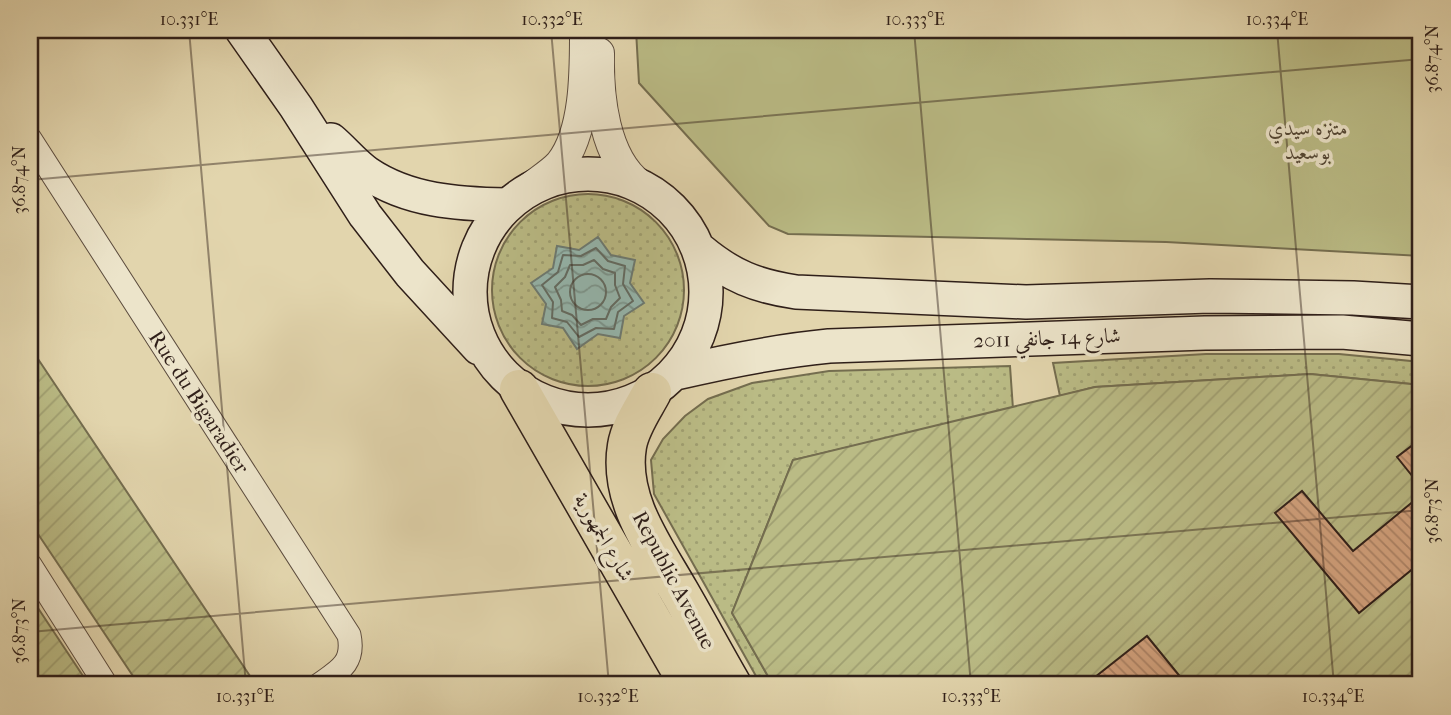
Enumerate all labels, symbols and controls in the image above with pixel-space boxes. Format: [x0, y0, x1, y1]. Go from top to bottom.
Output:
text: 10.331°E [160, 9, 218, 30]
text: 10.332°E [521, 9, 583, 30]
text: 10.333°E [885, 9, 945, 30]
text: 10.334°E [1246, 9, 1308, 30]
text: 36.874°N [1422, 24, 1443, 93]
park label: متنزه سيدي بوسعيد [1268, 116, 1348, 165]
text: 36.874°N [9, 145, 30, 214]
street label: شارع 14 جانفي 2011 [973, 323, 1121, 361]
street label: Rue du Bigaradier [144, 326, 254, 478]
text: 36.873°N [1422, 478, 1443, 544]
street label: شارع الجمهورية [564, 489, 639, 588]
street label: Republic Avenue [628, 507, 720, 653]
text: 36.873°N [9, 598, 30, 664]
text: 10.331°E [216, 686, 274, 707]
text: 10.332°E [577, 686, 639, 707]
text: 10.333°E [941, 686, 1001, 707]
text: 10.334°E [1302, 686, 1364, 707]

